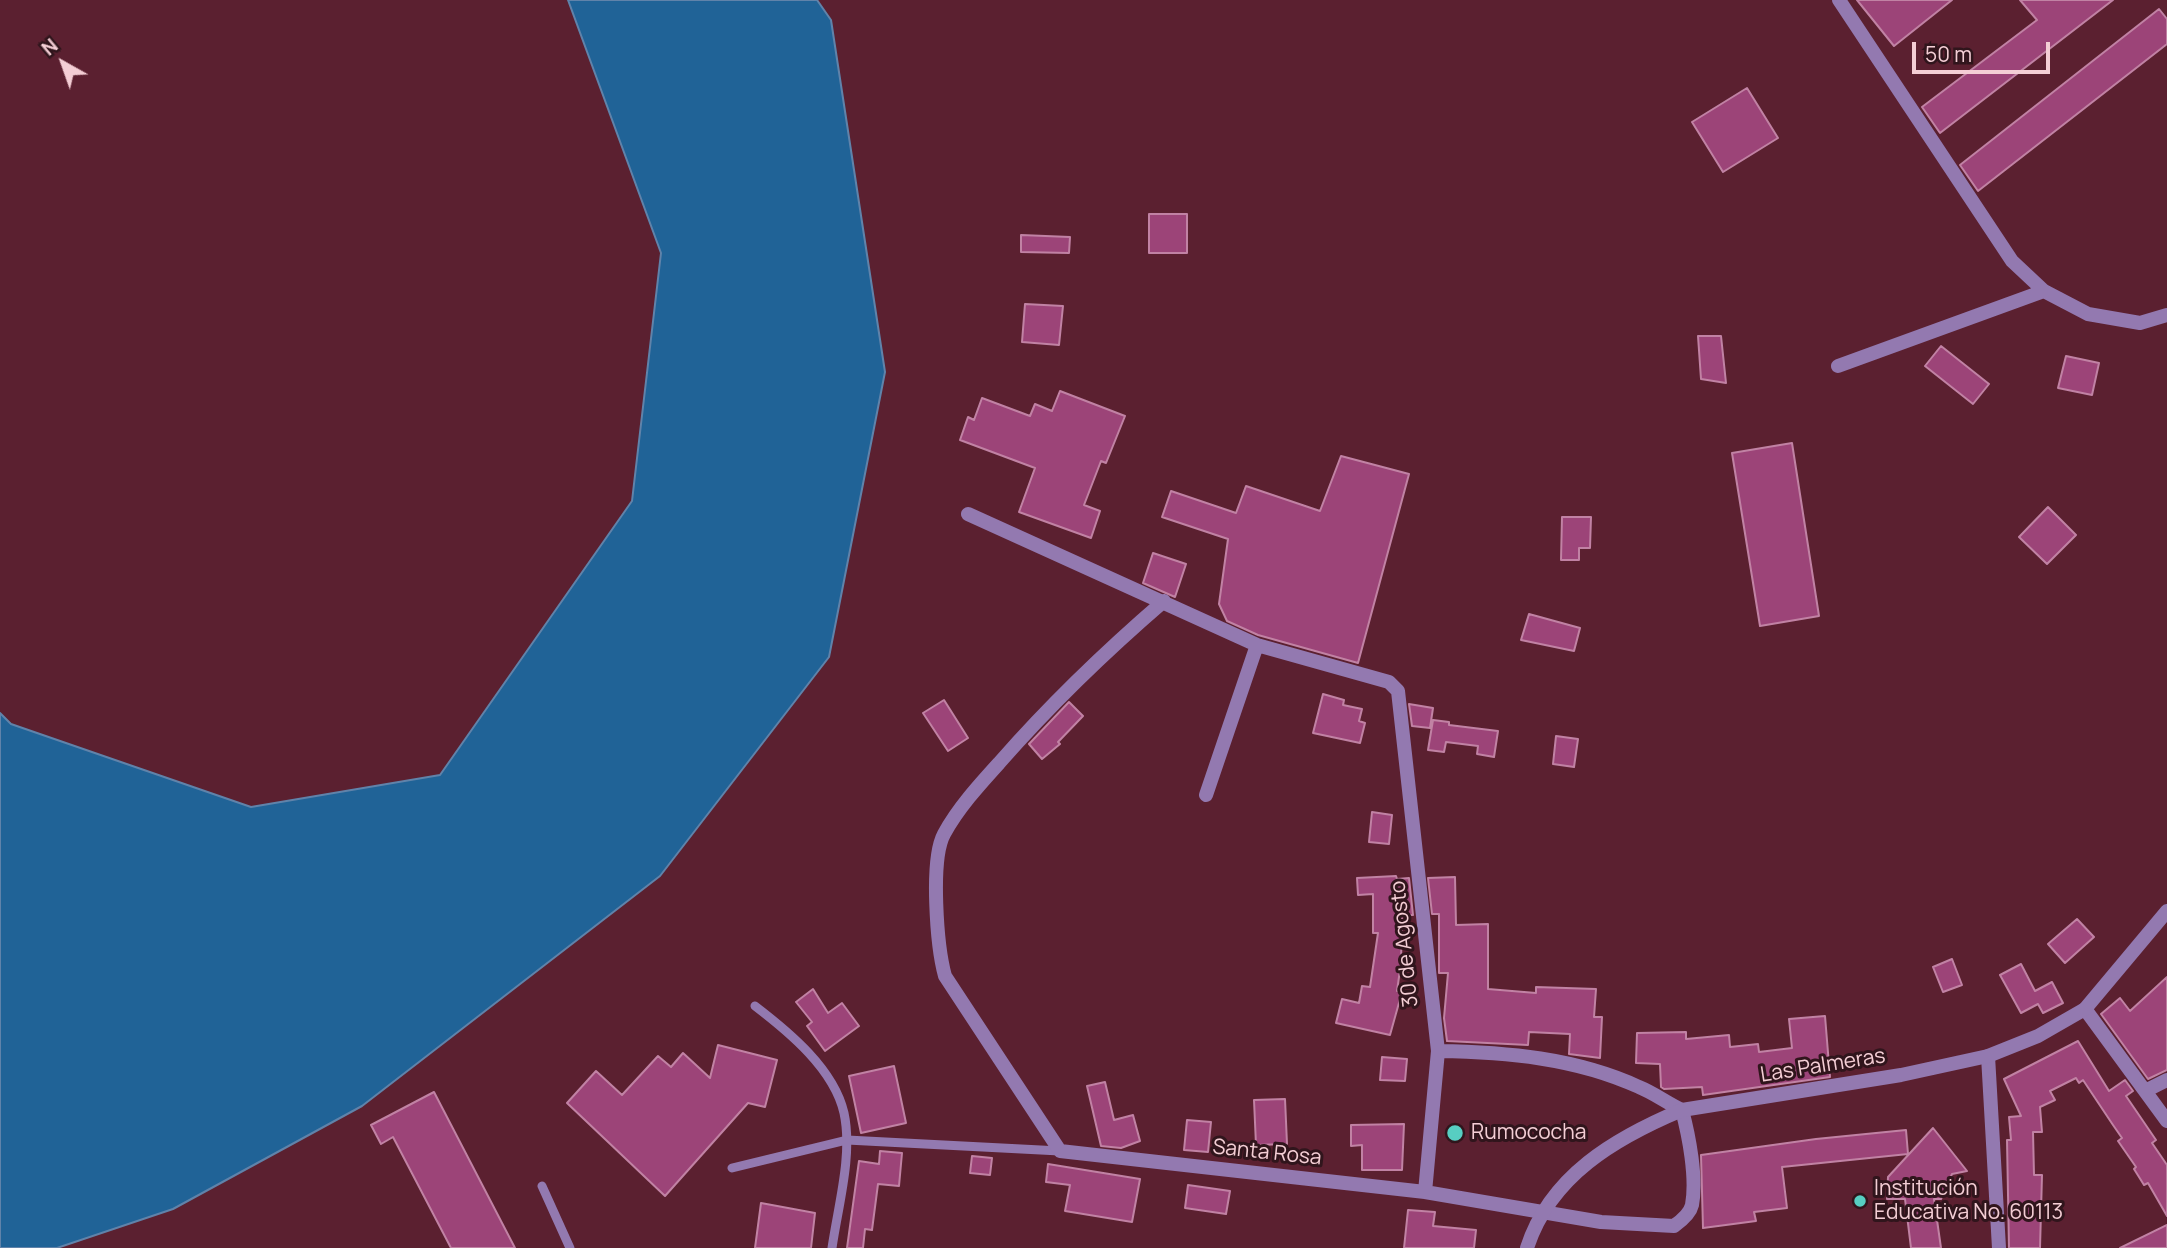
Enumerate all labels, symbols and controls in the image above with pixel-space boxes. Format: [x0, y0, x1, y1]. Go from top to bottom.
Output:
north arrow [28, 28, 98, 98]
scale bar [1915, 28, 2053, 72]
text: N [36, 33, 63, 61]
text: 50 m [1925, 40, 1972, 68]
street label: 30 de Agosto [1386, 880, 1424, 1008]
street label: Las Palmeras [1759, 1044, 1887, 1088]
place label: Rumococha [1471, 1120, 1586, 1146]
marker: Rumococha [1445, 1123, 1465, 1143]
street label: Santa Rosa [1211, 1135, 1323, 1171]
place label: Institución Educativa No. 60113 [1874, 1176, 2063, 1226]
marker: Institución Educativa No. 60113 [1852, 1193, 1868, 1209]

